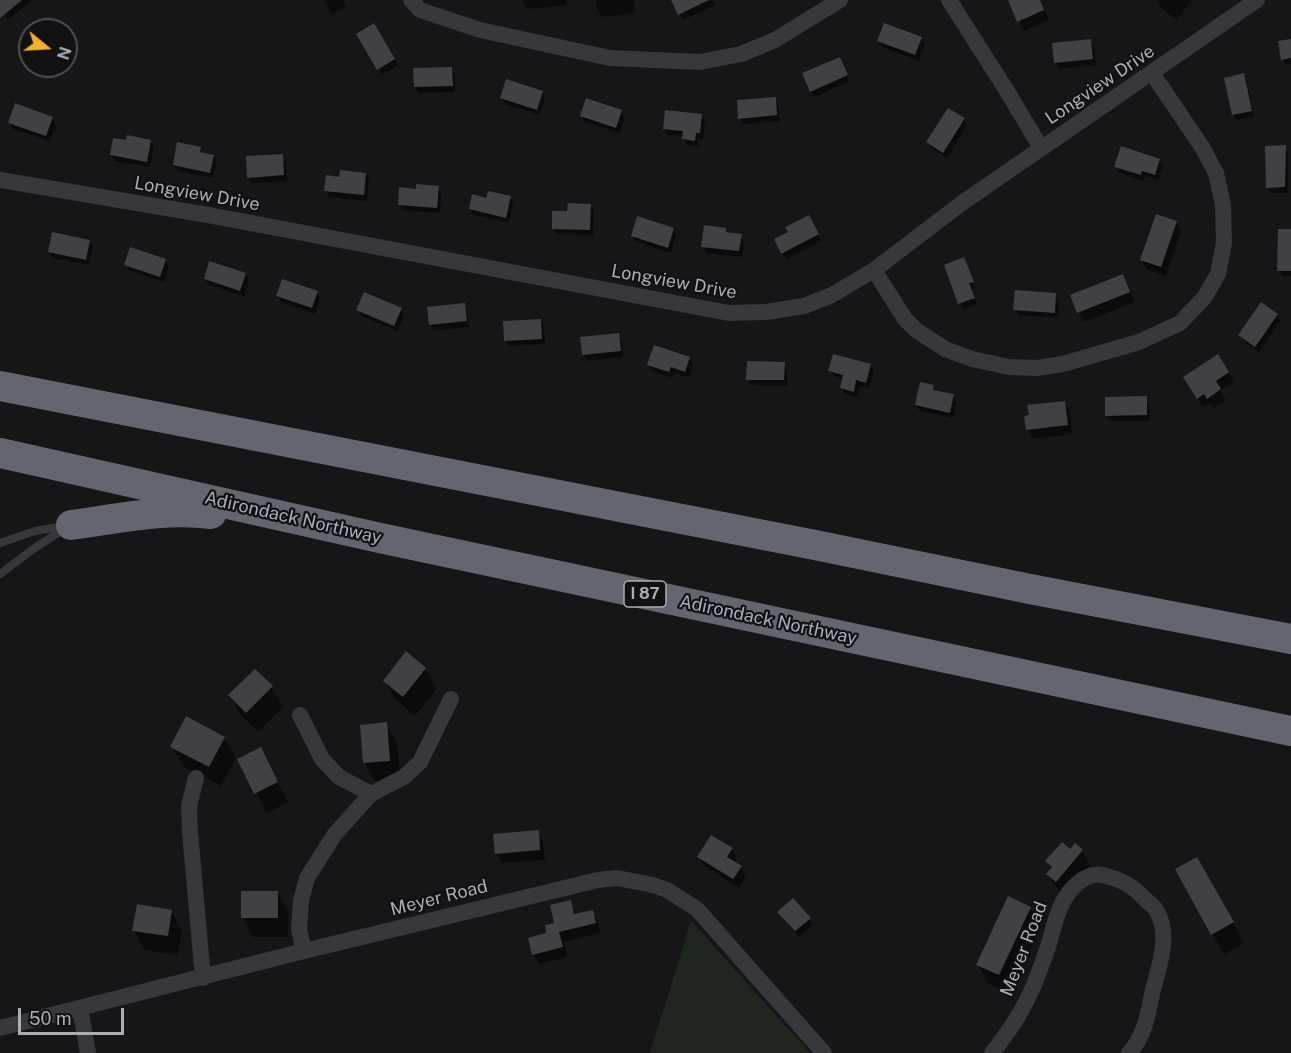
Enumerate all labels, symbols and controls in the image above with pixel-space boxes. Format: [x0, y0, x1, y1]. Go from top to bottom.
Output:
north arrow [18, 18, 78, 78]
street label: Longview Drive [1041, 41, 1159, 129]
text: N [53, 44, 75, 62]
street label: Longview Drive [133, 172, 261, 216]
street label: Longview Drive [610, 260, 738, 304]
street label: Adirondack Northway [202, 487, 384, 549]
road number: I 87 [624, 581, 666, 607]
street label: Adirondack Northway [677, 591, 859, 649]
street label: Meyer Road [388, 875, 490, 921]
street label: Meyer Road [996, 899, 1052, 999]
scale bar [21, 996, 128, 1034]
text: 50 m [29, 1008, 72, 1029]

